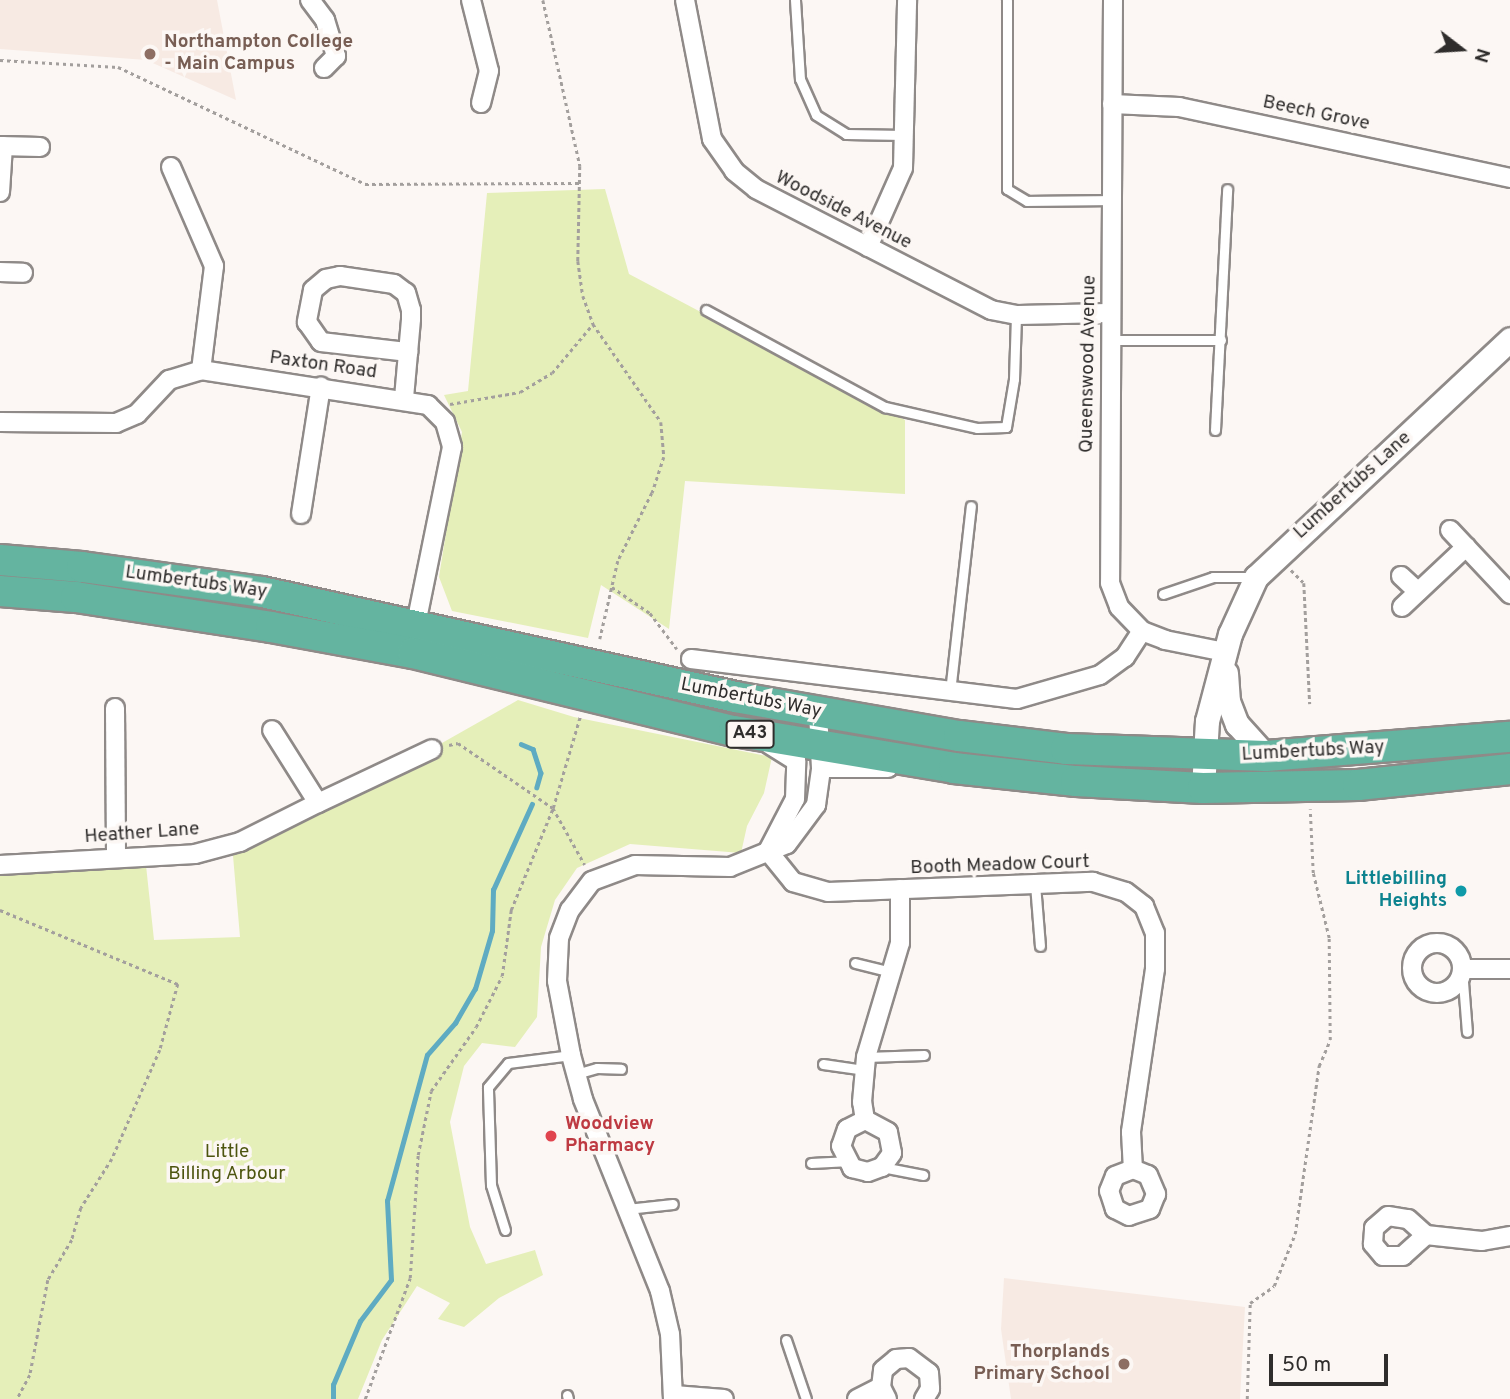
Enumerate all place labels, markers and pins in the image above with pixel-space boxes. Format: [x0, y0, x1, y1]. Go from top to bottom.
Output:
place label: Northampton College - Main Campus [164, 32, 353, 76]
marker: Northampton College - Main Campus [142, 46, 158, 62]
place label: Littlebilling Heights [1345, 869, 1447, 913]
marker: Littlebilling Heights [1453, 883, 1469, 899]
place label: Woodview Pharmacy [565, 1114, 655, 1158]
marker: Woodview Pharmacy [543, 1128, 559, 1144]
place label: Thorplands Primary School [974, 1342, 1110, 1386]
marker: Thorplands Primary School [1116, 1356, 1132, 1372]

